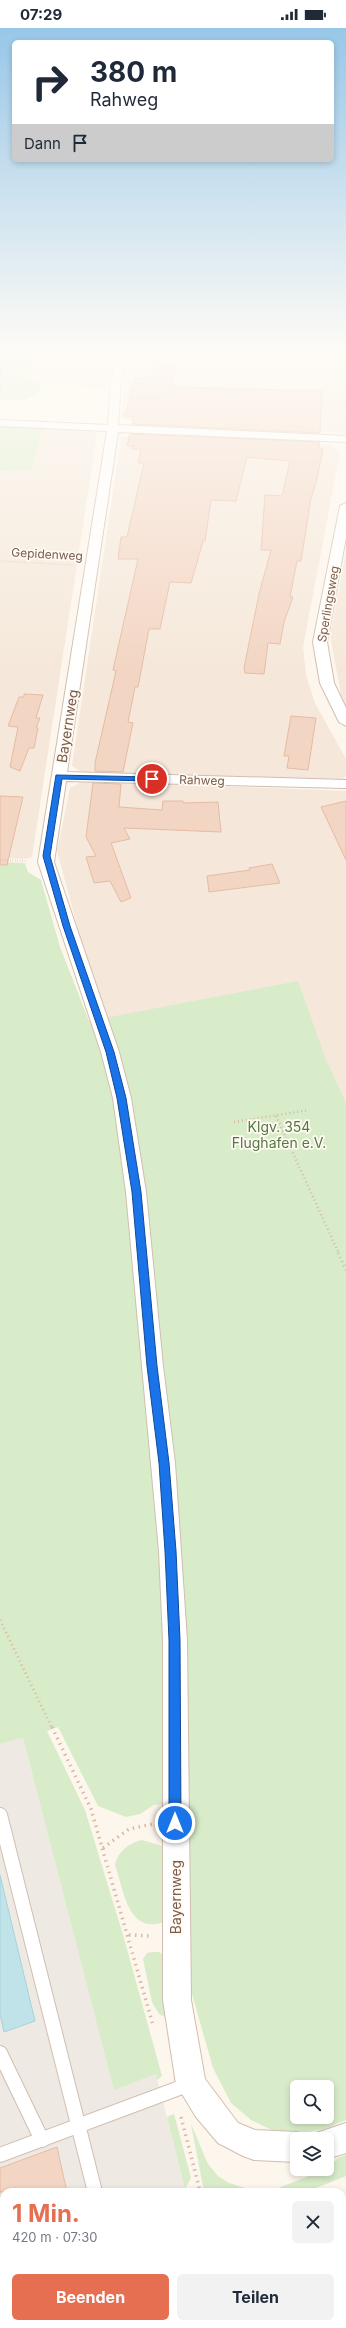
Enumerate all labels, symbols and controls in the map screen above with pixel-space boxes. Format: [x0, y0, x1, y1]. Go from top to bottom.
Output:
text: 07:29 [20, 5, 62, 24]
text: 380 m [90, 55, 177, 89]
icon: right [24, 56, 76, 108]
text: Rahweg [90, 89, 158, 110]
icon: arrive [69, 132, 91, 154]
text: Dann [24, 134, 61, 153]
street label: Gepidenweg [11, 545, 83, 563]
street label: Sperlingsweg [314, 565, 342, 643]
street label: Bayernweg [53, 688, 81, 764]
pin [135, 762, 169, 796]
icon: arrive [141, 768, 163, 790]
street label: Rahweg [179, 772, 225, 788]
park label: Klgv. 354 Flughafen e.V. [232, 1118, 326, 1151]
position arrow [154, 1802, 196, 1844]
street label: Bayernweg [167, 1860, 184, 1934]
map controls [290, 2080, 334, 2176]
button: search [290, 2080, 334, 2124]
button: layers [290, 2132, 334, 2176]
text: 1 Min. [12, 2199, 80, 2228]
button: close [292, 2201, 334, 2243]
text: 420 m · 07:30 [12, 2229, 97, 2245]
button: Beenden [12, 2274, 169, 2320]
button: Teilen [177, 2274, 334, 2320]

